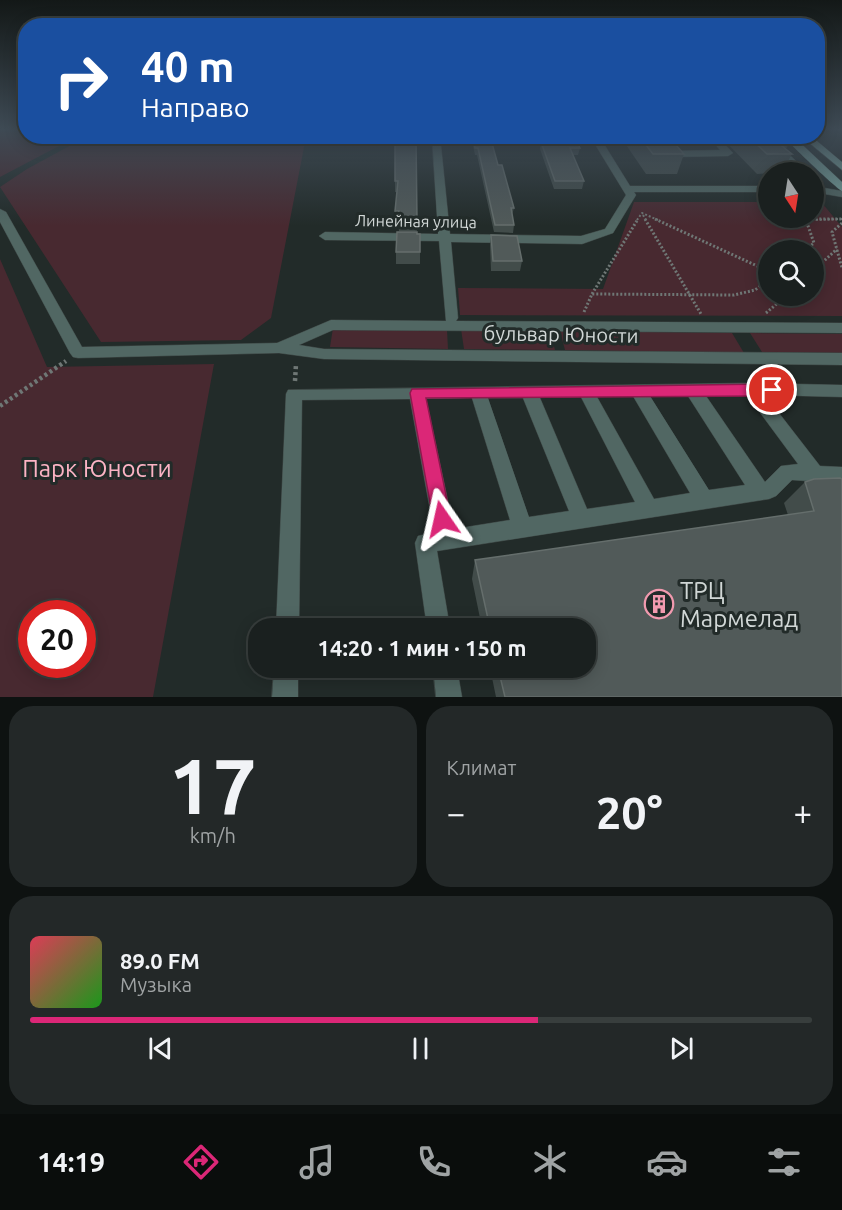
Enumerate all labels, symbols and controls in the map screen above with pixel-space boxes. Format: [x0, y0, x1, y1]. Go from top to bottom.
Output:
icon: right [42, 42, 120, 120]
text: 40 m [141, 43, 235, 90]
text: Направо [141, 92, 250, 122]
north arrow [758, 162, 824, 228]
map controls [758, 162, 824, 306]
street label: Линейная улица [355, 211, 477, 231]
button: search [758, 240, 824, 306]
street label: бульвар Юности [483, 321, 639, 347]
pin [746, 364, 797, 415]
icon: arrive [755, 373, 788, 406]
park label: Парк Юности [22, 455, 172, 482]
position arrow [410, 487, 474, 551]
place label: ТРЦ Мармелад [680, 577, 798, 632]
building icon: ТРЦ Мармелад [643, 588, 675, 620]
speed limit sign: 20 [18, 600, 96, 678]
text: 14:20 · 1 мин · 150 m [318, 635, 526, 660]
text: 17 [169, 741, 257, 829]
text: Климат [447, 756, 516, 779]
text: 20° [596, 787, 663, 838]
text: − [447, 794, 465, 831]
text: + [793, 794, 812, 831]
text: km/h [190, 824, 236, 847]
text: 89.0 FM [120, 948, 200, 973]
text: Музыка [120, 973, 192, 996]
icon: previous [144, 1032, 177, 1065]
icon: pause [404, 1032, 437, 1065]
icon: next [665, 1032, 698, 1065]
icon: directions [180, 1141, 222, 1183]
icon: music [296, 1141, 338, 1183]
icon: phone [413, 1141, 455, 1183]
icon: climate [529, 1141, 571, 1183]
icon: car [646, 1141, 688, 1183]
icon: filters [763, 1141, 805, 1183]
text: 14:19 [37, 1147, 105, 1177]

